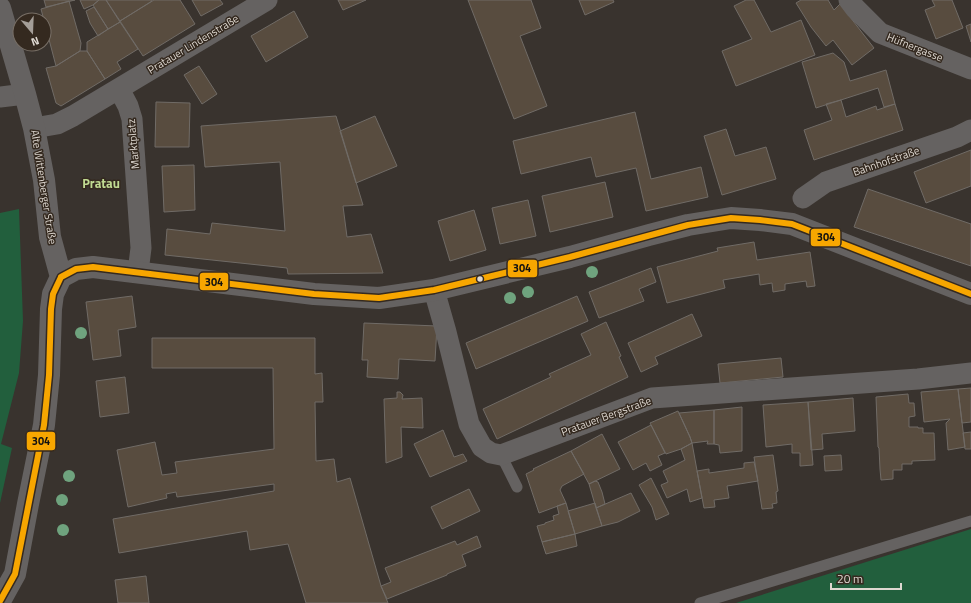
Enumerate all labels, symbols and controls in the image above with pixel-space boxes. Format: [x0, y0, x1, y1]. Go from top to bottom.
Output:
street label: Pratauer Lindenstraße [144, 10, 242, 78]
north arrow [12, 12, 52, 52]
street label: Hüfnergasse [885, 29, 946, 66]
text: N [29, 33, 41, 50]
street label: Marktplatz [123, 118, 143, 170]
street label: Alte Wittenberger Straße [27, 129, 61, 246]
street label: Bahnhofstraße [850, 142, 922, 180]
district label: Pratau [82, 173, 120, 193]
line badge: 304 [810, 228, 841, 247]
text: 304 [817, 229, 835, 245]
line badge: 304 [507, 259, 538, 278]
text: 304 [513, 260, 531, 276]
line badge: 304 [199, 272, 229, 291]
text: 304 [205, 274, 223, 290]
unlabelled marker [475, 274, 485, 284]
street label: Pratauer Bergstraße [559, 392, 654, 440]
line badge: 304 [26, 431, 56, 451]
text: 304 [32, 433, 50, 449]
scale bar [831, 565, 901, 591]
text: 20 m [837, 569, 863, 588]

